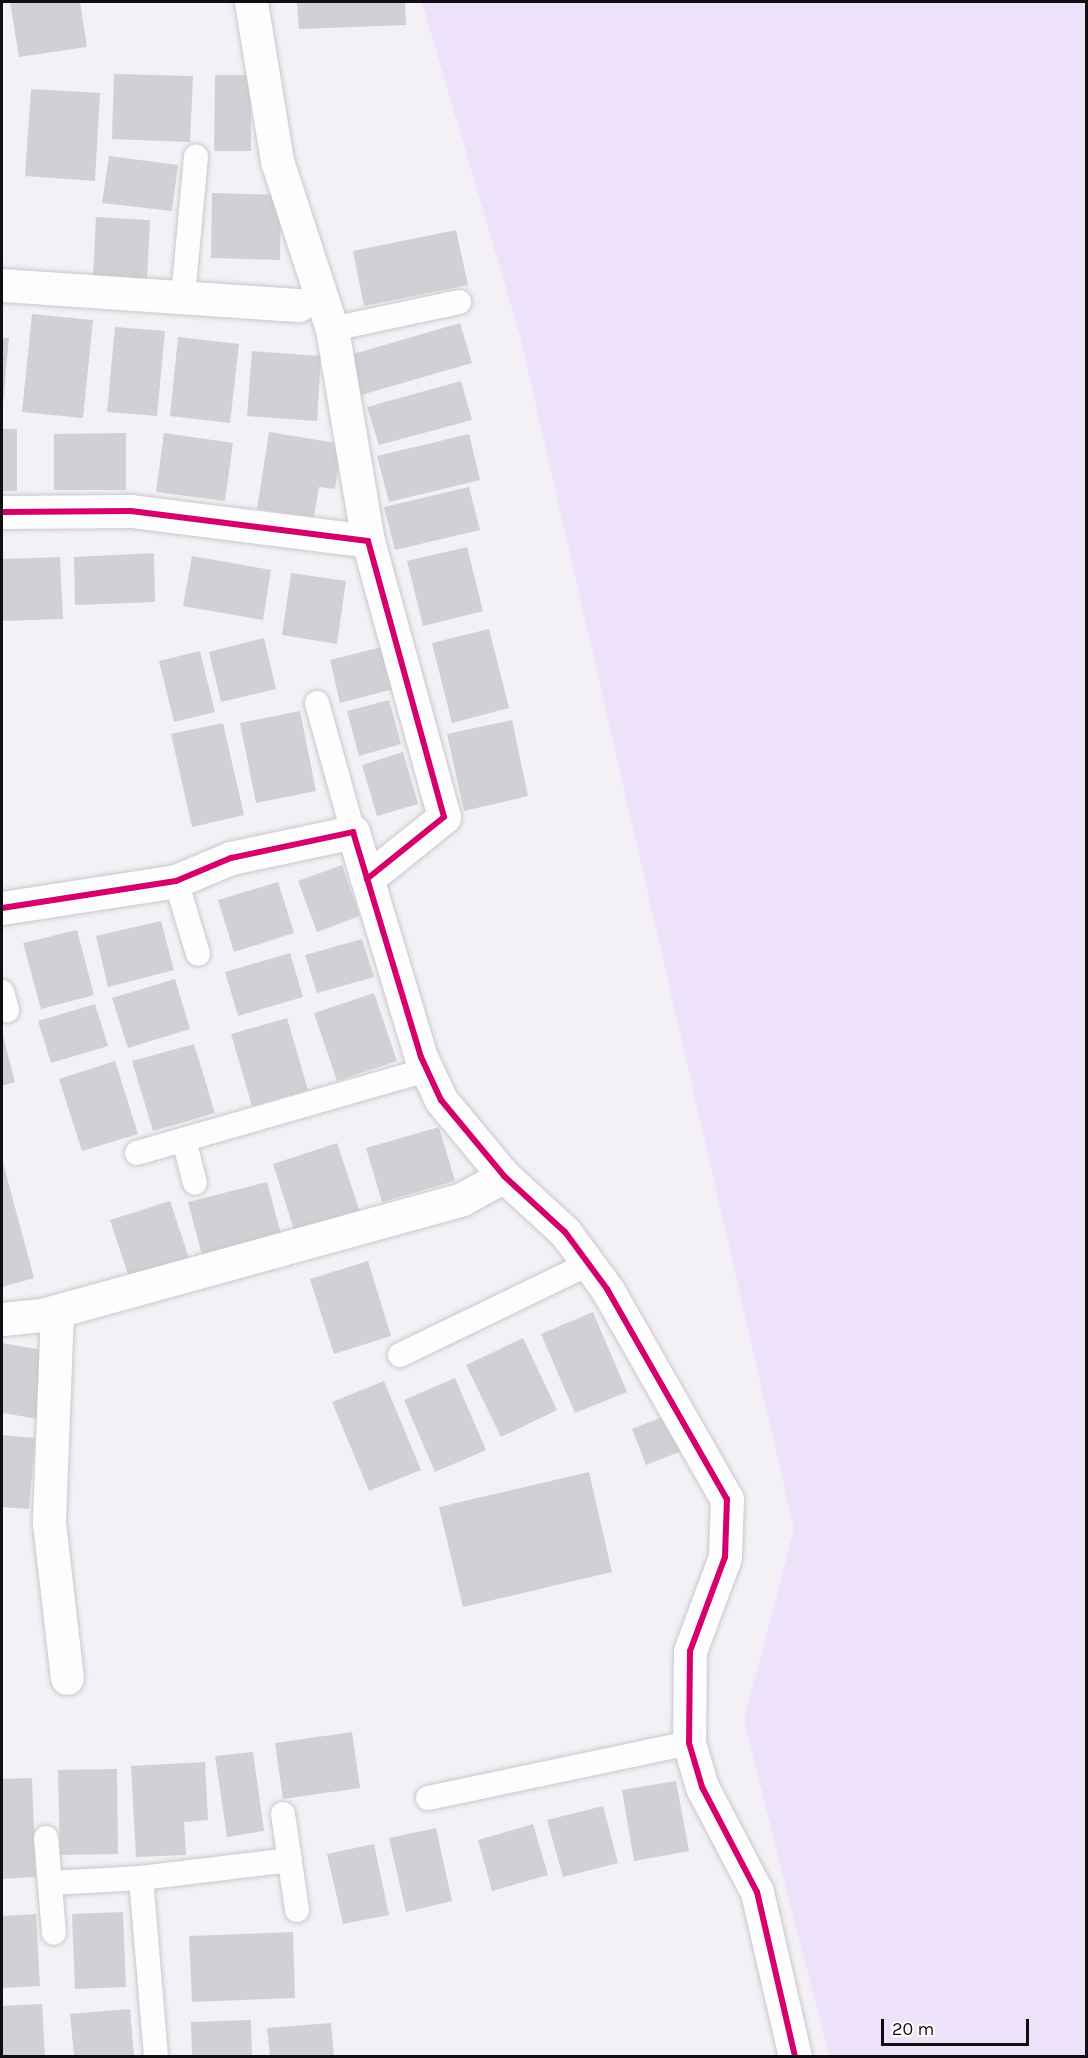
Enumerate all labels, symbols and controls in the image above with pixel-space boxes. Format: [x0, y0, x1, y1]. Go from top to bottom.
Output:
scale bar [884, 2007, 1032, 2045]
text: 20 m [892, 2018, 934, 2040]

